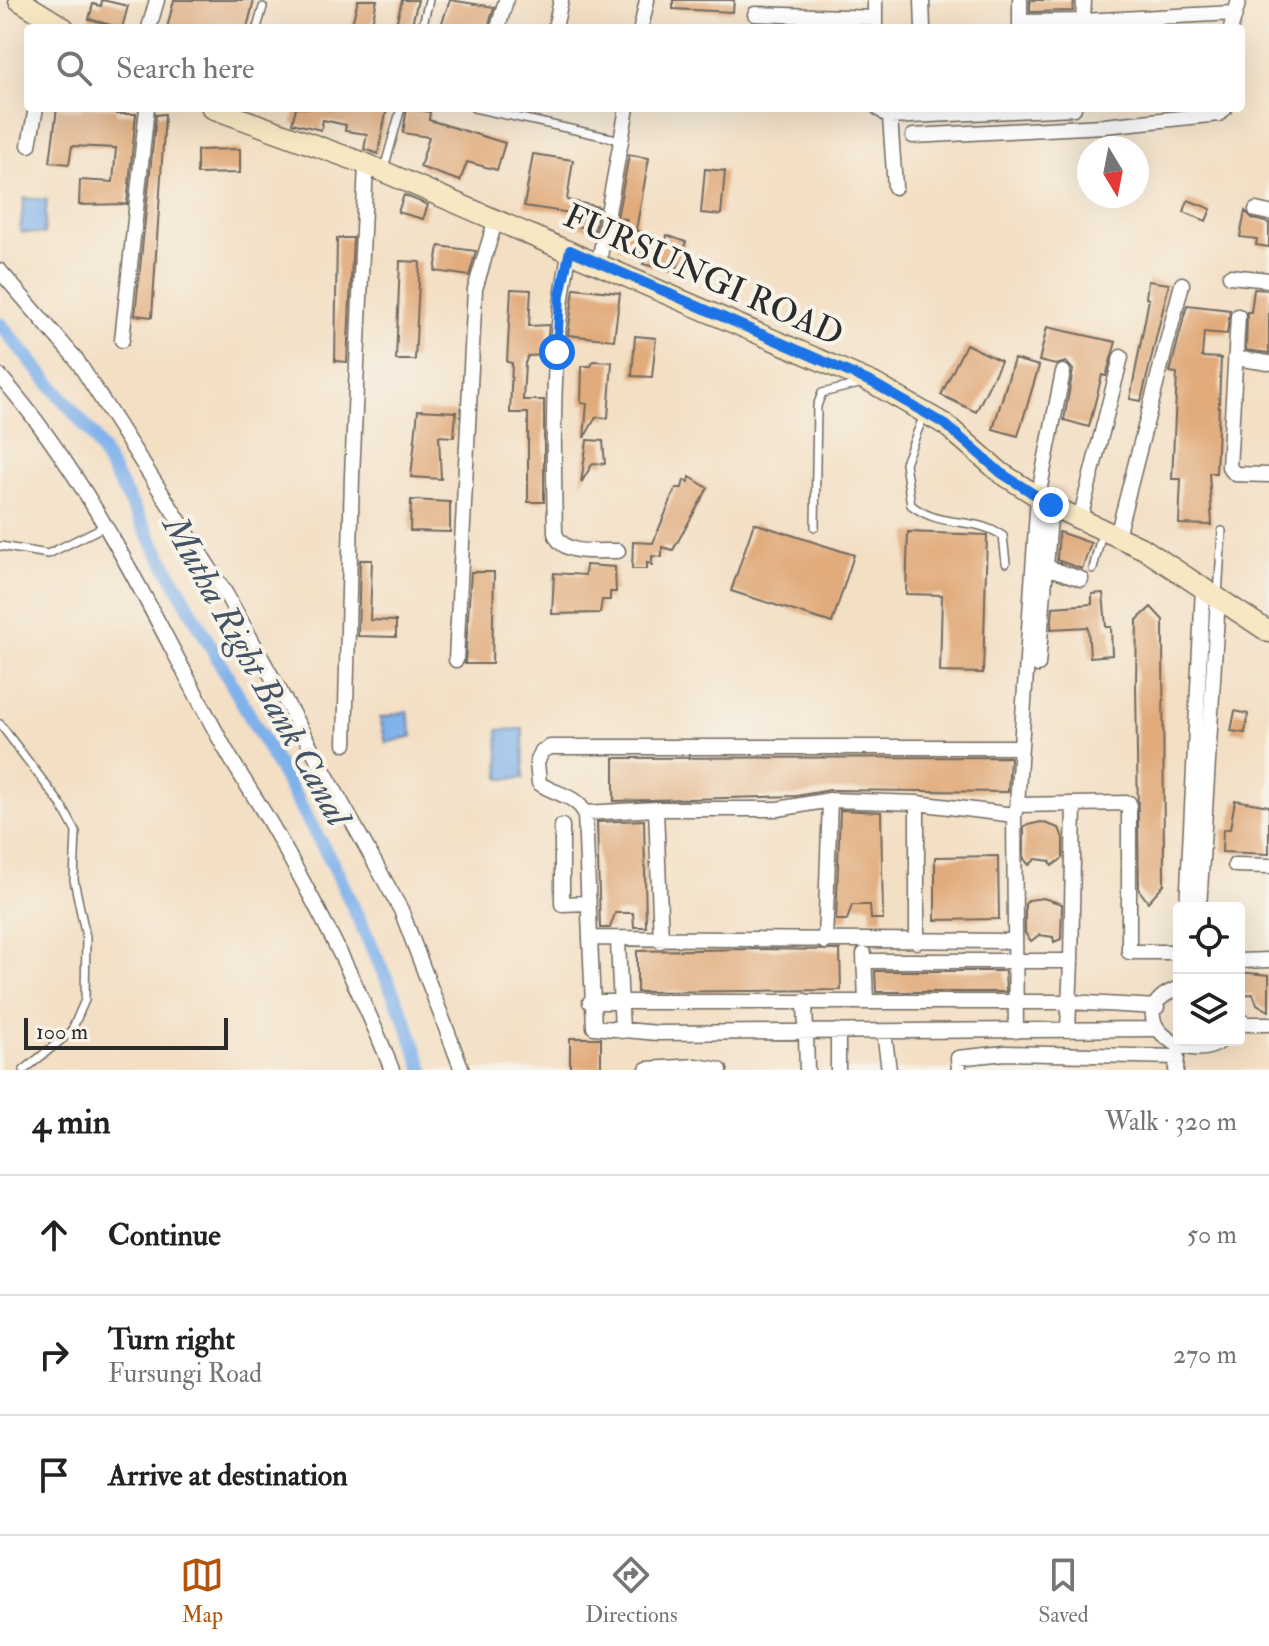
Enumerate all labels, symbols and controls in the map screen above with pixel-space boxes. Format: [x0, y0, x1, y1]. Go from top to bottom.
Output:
search box [24, 24, 1245, 112]
icon: search [52, 46, 96, 90]
text: Search here [116, 50, 255, 87]
north arrow [1077, 136, 1149, 208]
street label: FURSUNGI ROAD [557, 194, 850, 356]
route start [539, 334, 575, 370]
route end [1033, 487, 1069, 523]
water label: Mutha Right Bank Canal [152, 506, 362, 836]
map controls [1173, 902, 1245, 1046]
button: locate [1173, 902, 1245, 974]
button: layers [1173, 974, 1245, 1046]
scale bar [24, 1014, 228, 1050]
text: 100 m [36, 1018, 88, 1046]
text: 4 min [32, 1101, 110, 1144]
text: Walk · 320 m [1105, 1106, 1237, 1138]
icon: ahead [32, 1213, 76, 1257]
text: Continue [108, 1217, 221, 1254]
text: 50 m [1187, 1219, 1237, 1251]
text: Turn right [108, 1321, 235, 1358]
icon: right [32, 1333, 76, 1377]
text: 270 m [1173, 1339, 1237, 1371]
text: Fursungi Road [108, 1358, 262, 1390]
icon: arrive [32, 1453, 76, 1497]
text: Arrive at destination [108, 1457, 348, 1494]
tab: Map [180, 1553, 224, 1629]
tab: Directions [585, 1553, 678, 1629]
tab: Saved [1038, 1553, 1089, 1629]

